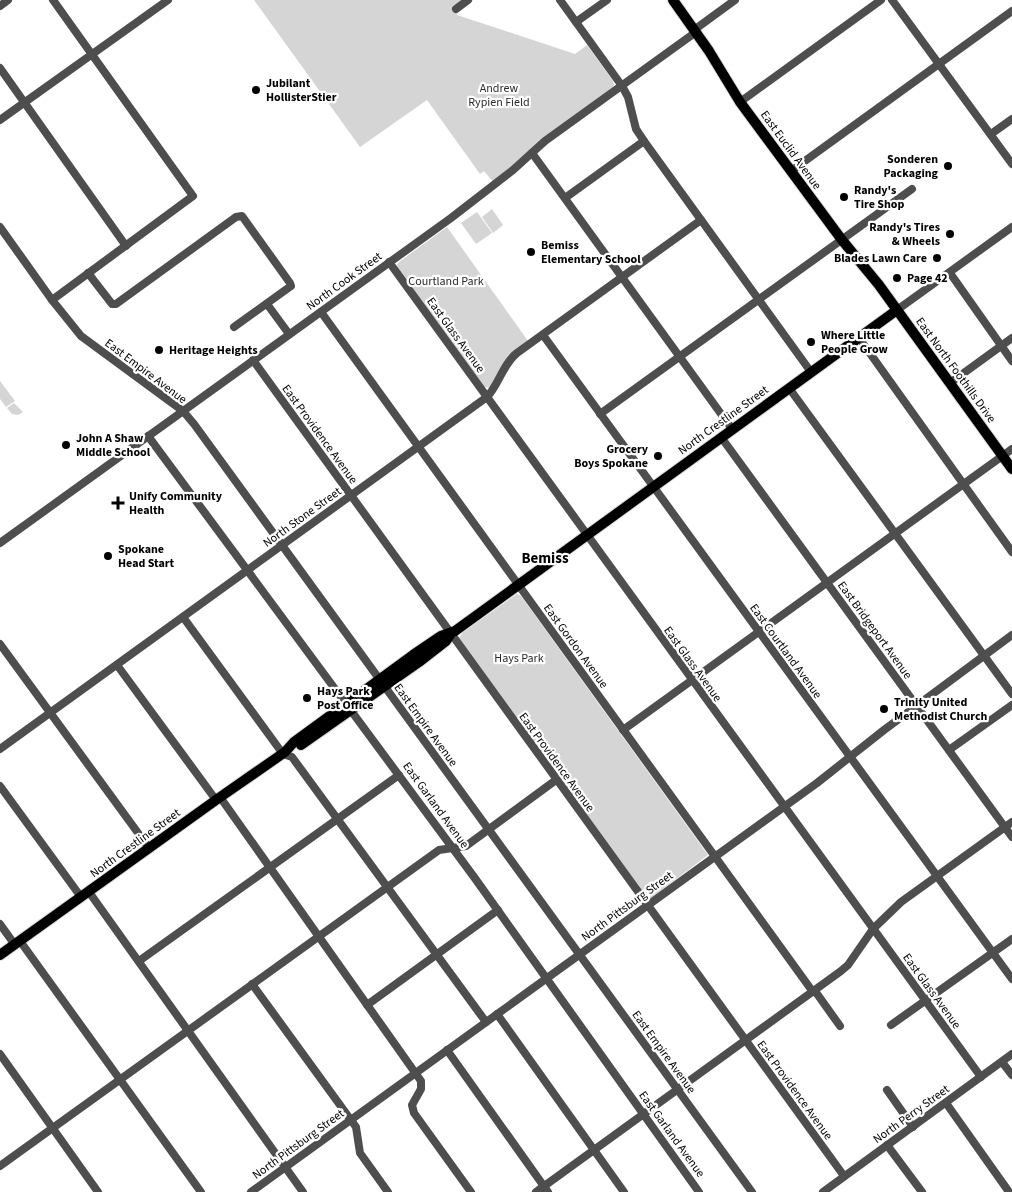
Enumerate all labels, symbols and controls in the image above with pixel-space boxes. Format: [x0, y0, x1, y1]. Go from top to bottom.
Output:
place label: Jubilant HollisterStier [266, 75, 337, 106]
park label: Andrew Rypien Field [468, 80, 530, 111]
marker: Jubilant HollisterStier [250, 84, 262, 96]
street label: East Euclid Avenue [756, 107, 825, 193]
place label: Sonderen Packaging [884, 151, 939, 182]
marker: Sonderen Packaging [942, 160, 954, 172]
place label: Randy's Tire Shop [854, 182, 904, 213]
marker: Randy's Tire Shop [838, 191, 850, 203]
place label: Randy's Tires & Wheels [869, 219, 940, 250]
marker: Randy's Tires & Wheels [944, 228, 956, 240]
place label: Bemiss Elementary School [541, 237, 641, 268]
marker: Bemiss Elementary School [525, 246, 537, 258]
street label: North Cook Street [303, 248, 386, 315]
place label: Blades Lawn Care [834, 250, 927, 267]
marker: Blades Lawn Care [931, 252, 943, 264]
place label: Page 42 [907, 270, 948, 287]
marker: Page 42 [891, 272, 903, 284]
park label: Courtland Park [408, 273, 484, 290]
street label: East Glass Avenue [422, 294, 489, 377]
street label: East North Foothills Drive [911, 314, 1000, 427]
place label: Where Little People Grow [821, 327, 889, 358]
street label: East Empire Avenue [101, 335, 190, 408]
marker: Where Little People Grow [805, 336, 817, 348]
place label: Heritage Heights [169, 342, 258, 359]
marker: Heritage Heights [153, 344, 165, 356]
street label: East Providence Avenue [278, 381, 362, 488]
street label: North Crestline Street [675, 382, 772, 459]
place label: John A Shaw Middle School [76, 430, 151, 461]
marker: John A Shaw Middle School [60, 439, 72, 451]
place label: Grocery Boys Spokane [574, 441, 649, 472]
marker: Grocery Boys Spokane [652, 450, 664, 462]
street label: North Stone Street [260, 483, 345, 552]
place label: Unify Community Health [129, 488, 223, 519]
marker: Unify Community Health [111, 496, 125, 510]
place label: Spokane Head Start [118, 541, 175, 572]
district label: Bemiss [521, 548, 569, 569]
marker: Spokane Head Start [102, 550, 114, 562]
street label: East Bridgeport Avenue [833, 578, 916, 683]
street label: East Courtland Avenue [745, 600, 826, 702]
street label: East Gordon Avenue [539, 601, 612, 692]
street label: East Glass Avenue [659, 623, 726, 706]
park label: Hays Park [494, 650, 544, 667]
street label: East Empire Avenue [390, 680, 462, 770]
place label: Hays Park Post Office [317, 683, 373, 714]
marker: Hays Park Post Office [301, 692, 313, 704]
place label: Trinity United Methodist Church [894, 694, 988, 725]
marker: Trinity United Methodist Church [878, 703, 890, 715]
street label: East Providence Avenue [515, 709, 599, 816]
street label: East Garland Avenue [398, 759, 473, 852]
street label: North Crestline Street [87, 805, 184, 882]
street label: North Pittsburg Street [578, 867, 677, 946]
street label: East Glass Avenue [898, 950, 965, 1033]
street label: East Empire Avenue [628, 1007, 700, 1097]
street label: East Providence Avenue [753, 1037, 837, 1144]
street label: North Perry Street [870, 1081, 953, 1148]
street label: East Garland Avenue [634, 1088, 709, 1181]
street label: North Pittsburg Street [249, 1105, 348, 1184]

